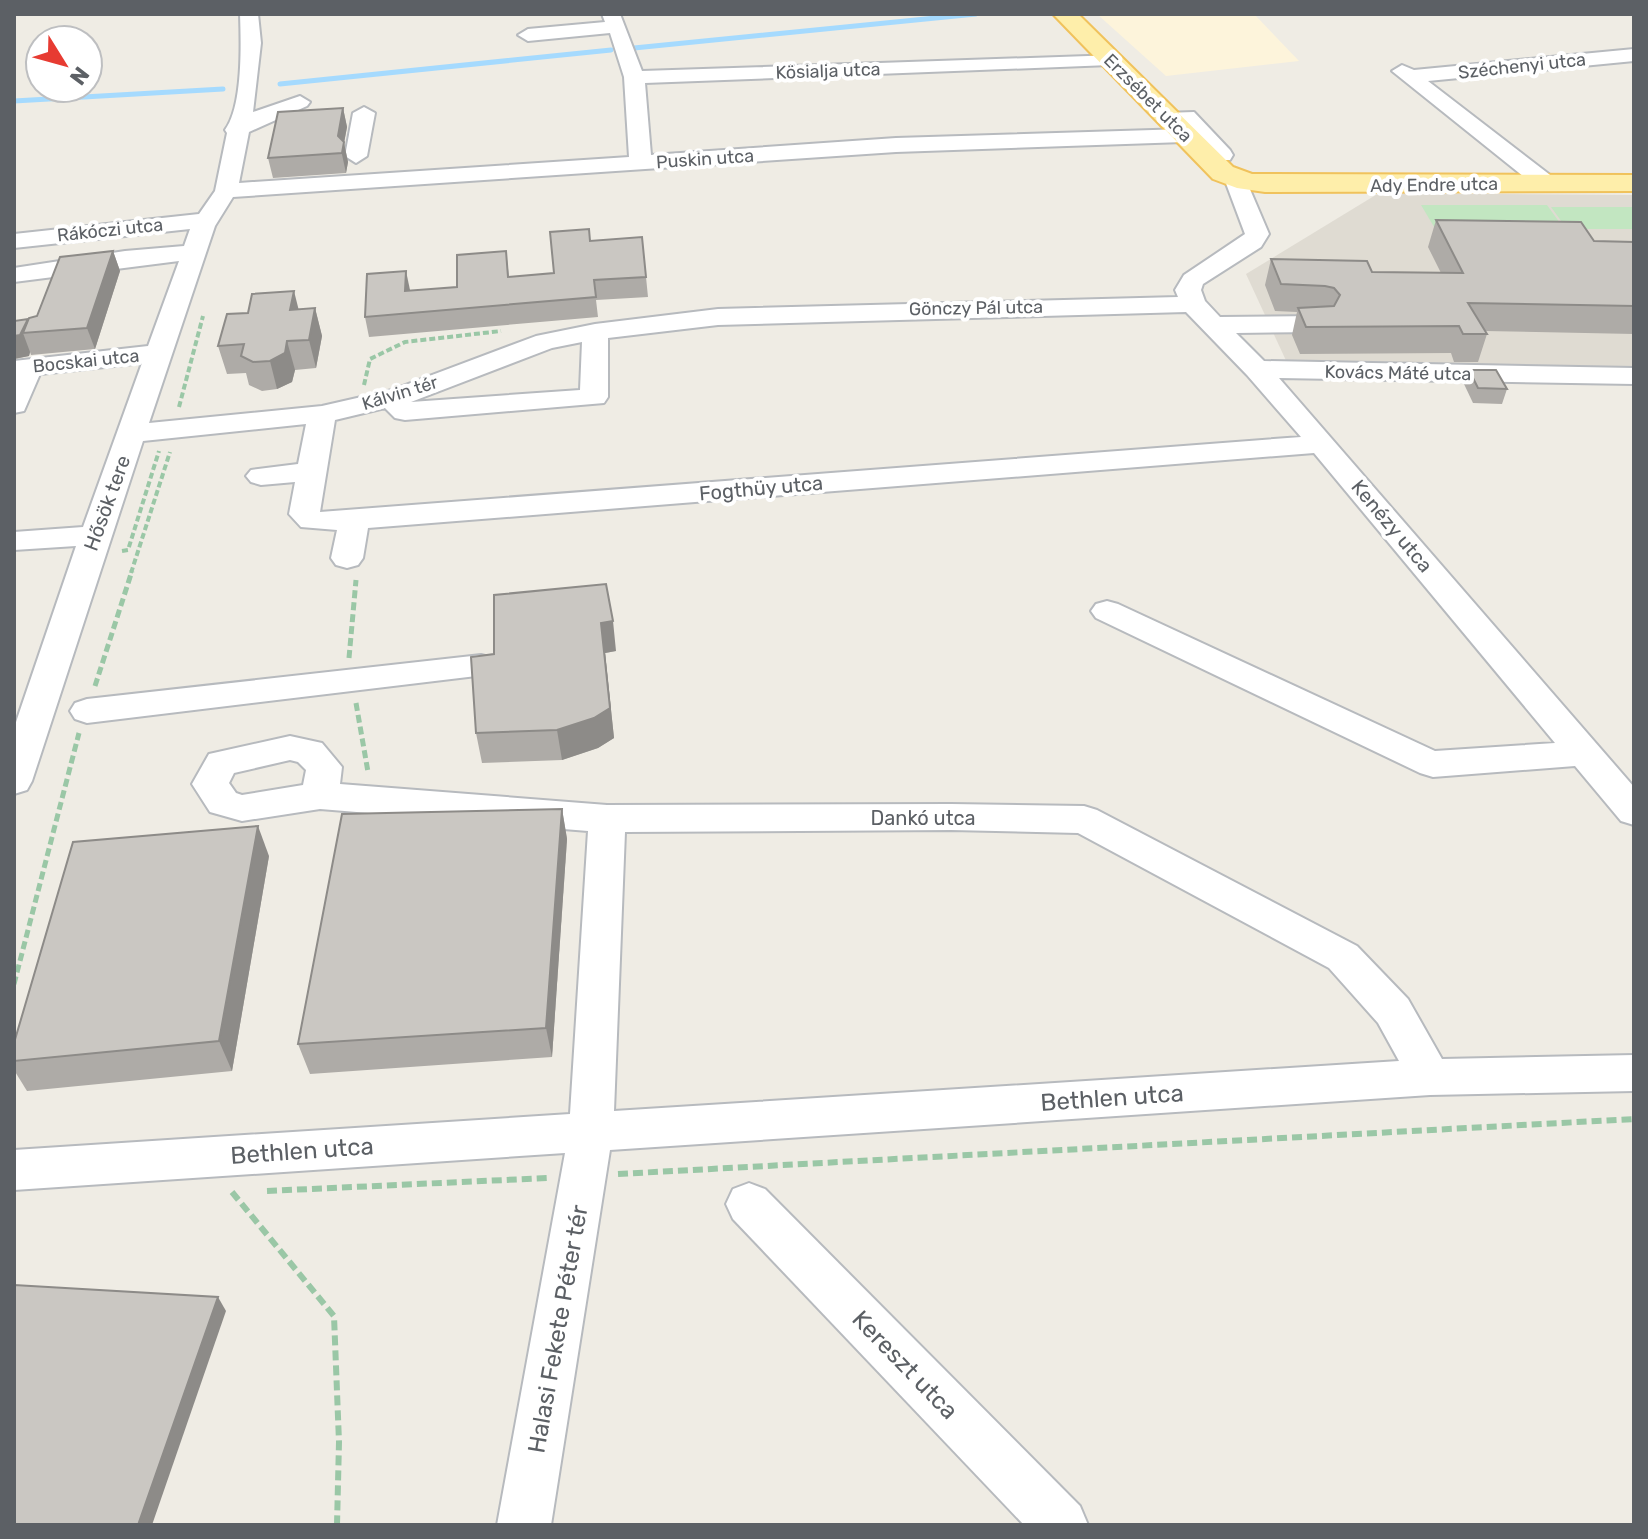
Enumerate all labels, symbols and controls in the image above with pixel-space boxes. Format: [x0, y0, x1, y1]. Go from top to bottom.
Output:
north arrow [24, 24, 104, 104]
street label: Széchenyi utca [1457, 48, 1587, 84]
street label: Erzsébet utca [1099, 49, 1197, 147]
street label: Kösialja utca [775, 58, 881, 84]
text: N [64, 61, 95, 90]
street label: Puskin utca [655, 145, 755, 173]
street label: Ady Endre utca [1370, 173, 1498, 197]
street label: Rákóczi utca [56, 213, 164, 247]
street label: Gönczy Pál utca [909, 296, 1043, 320]
street label: Bocskai utca [32, 344, 140, 378]
street label: Kovács Máté utca [1324, 361, 1472, 385]
street label: Kálvin tér [359, 371, 441, 415]
street label: Hősök tere [79, 452, 135, 554]
street label: Fogthüy utca [698, 471, 824, 505]
street label: Kenézy utca [1346, 475, 1438, 577]
street label: Dankó utca [870, 806, 976, 830]
street label: Bethlen utca [1039, 1079, 1185, 1117]
street label: Bethlen utca [229, 1132, 375, 1170]
street label: Halasi Fekete Péter tér [522, 1203, 594, 1455]
street label: Kereszt utca [846, 1305, 964, 1425]

